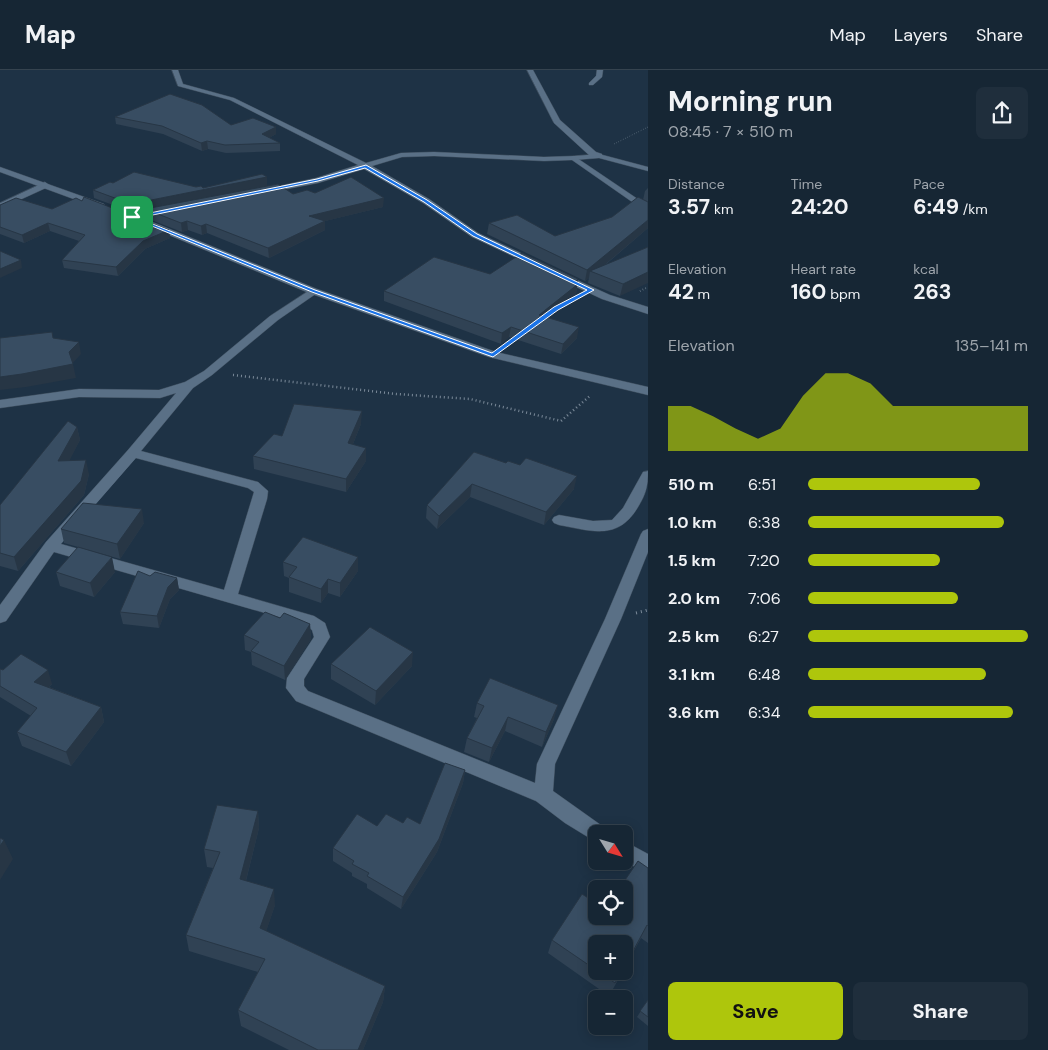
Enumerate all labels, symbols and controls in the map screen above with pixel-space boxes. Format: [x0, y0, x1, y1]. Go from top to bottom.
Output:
text: Map [25, 19, 76, 50]
text: Map [830, 23, 866, 47]
text: Layers [894, 23, 948, 47]
text: Share [976, 23, 1023, 47]
text: Morning run [668, 83, 833, 120]
button: share [976, 87, 1028, 139]
text: 08:45 · 7 × 510 m [668, 121, 793, 142]
text: Distance [668, 175, 725, 193]
text: Time [791, 175, 822, 193]
text: Pace [913, 175, 945, 193]
text: 3.57 [668, 193, 710, 221]
text: 24:20 [791, 193, 848, 221]
text: 6:49 [913, 193, 959, 221]
pin [111, 196, 153, 238]
text: km [710, 200, 733, 218]
text: /km [959, 200, 988, 218]
icon: arrive [118, 203, 146, 231]
text: Elevation [668, 260, 726, 278]
text: Heart rate [791, 260, 856, 278]
text: kcal [913, 260, 939, 278]
text: 42 [668, 278, 694, 306]
text: 160 [791, 278, 826, 306]
text: 263 [913, 278, 951, 306]
text: m [694, 285, 710, 303]
text: bpm [826, 285, 860, 303]
text: Elevation [668, 335, 735, 356]
text: 135–141 m [955, 335, 1028, 356]
text: 510 m [668, 474, 714, 495]
text: 6:51 [748, 474, 776, 495]
text: 1.0 km [668, 512, 717, 533]
text: 6:38 [748, 512, 780, 533]
text: 1.5 km [668, 550, 716, 571]
text: 7:20 [748, 550, 780, 571]
text: 2.0 km [668, 588, 720, 609]
text: 7:06 [748, 588, 781, 609]
text: 2.5 km [668, 626, 719, 647]
text: 6:27 [748, 626, 779, 647]
text: 3.1 km [668, 664, 715, 685]
text: 6:48 [748, 664, 781, 685]
text: 3.6 km [668, 702, 719, 723]
text: 6:34 [748, 702, 780, 723]
north arrow [588, 825, 632, 870]
map controls [588, 825, 633, 1035]
button: locate [588, 880, 633, 925]
button: + [588, 935, 633, 980]
button: Save [668, 982, 843, 1040]
button: Share [853, 982, 1028, 1040]
button: − [588, 990, 633, 1035]

